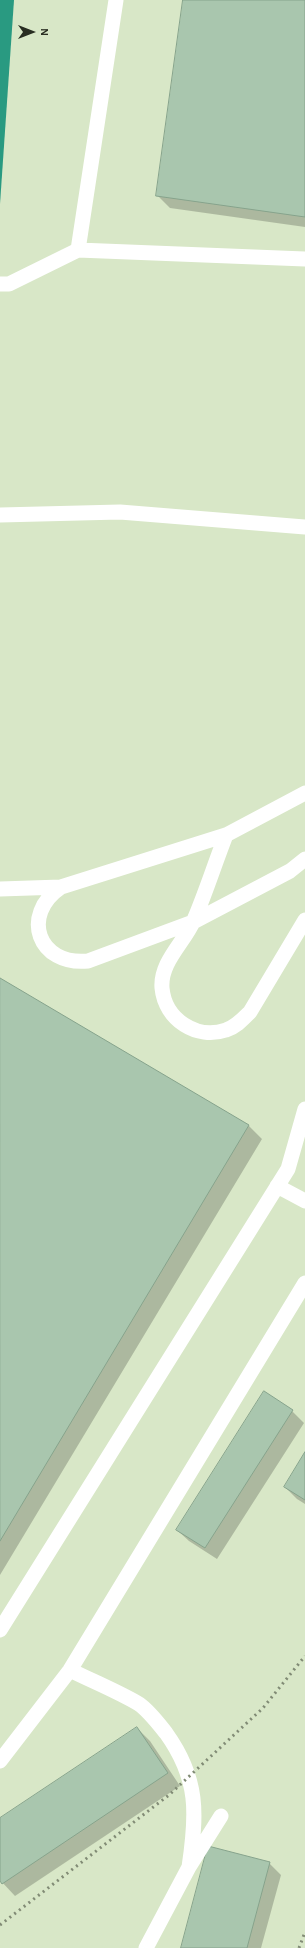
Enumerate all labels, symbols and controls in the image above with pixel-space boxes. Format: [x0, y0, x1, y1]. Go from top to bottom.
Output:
north arrow [12, 12, 52, 52]
text: N [39, 28, 50, 36]

